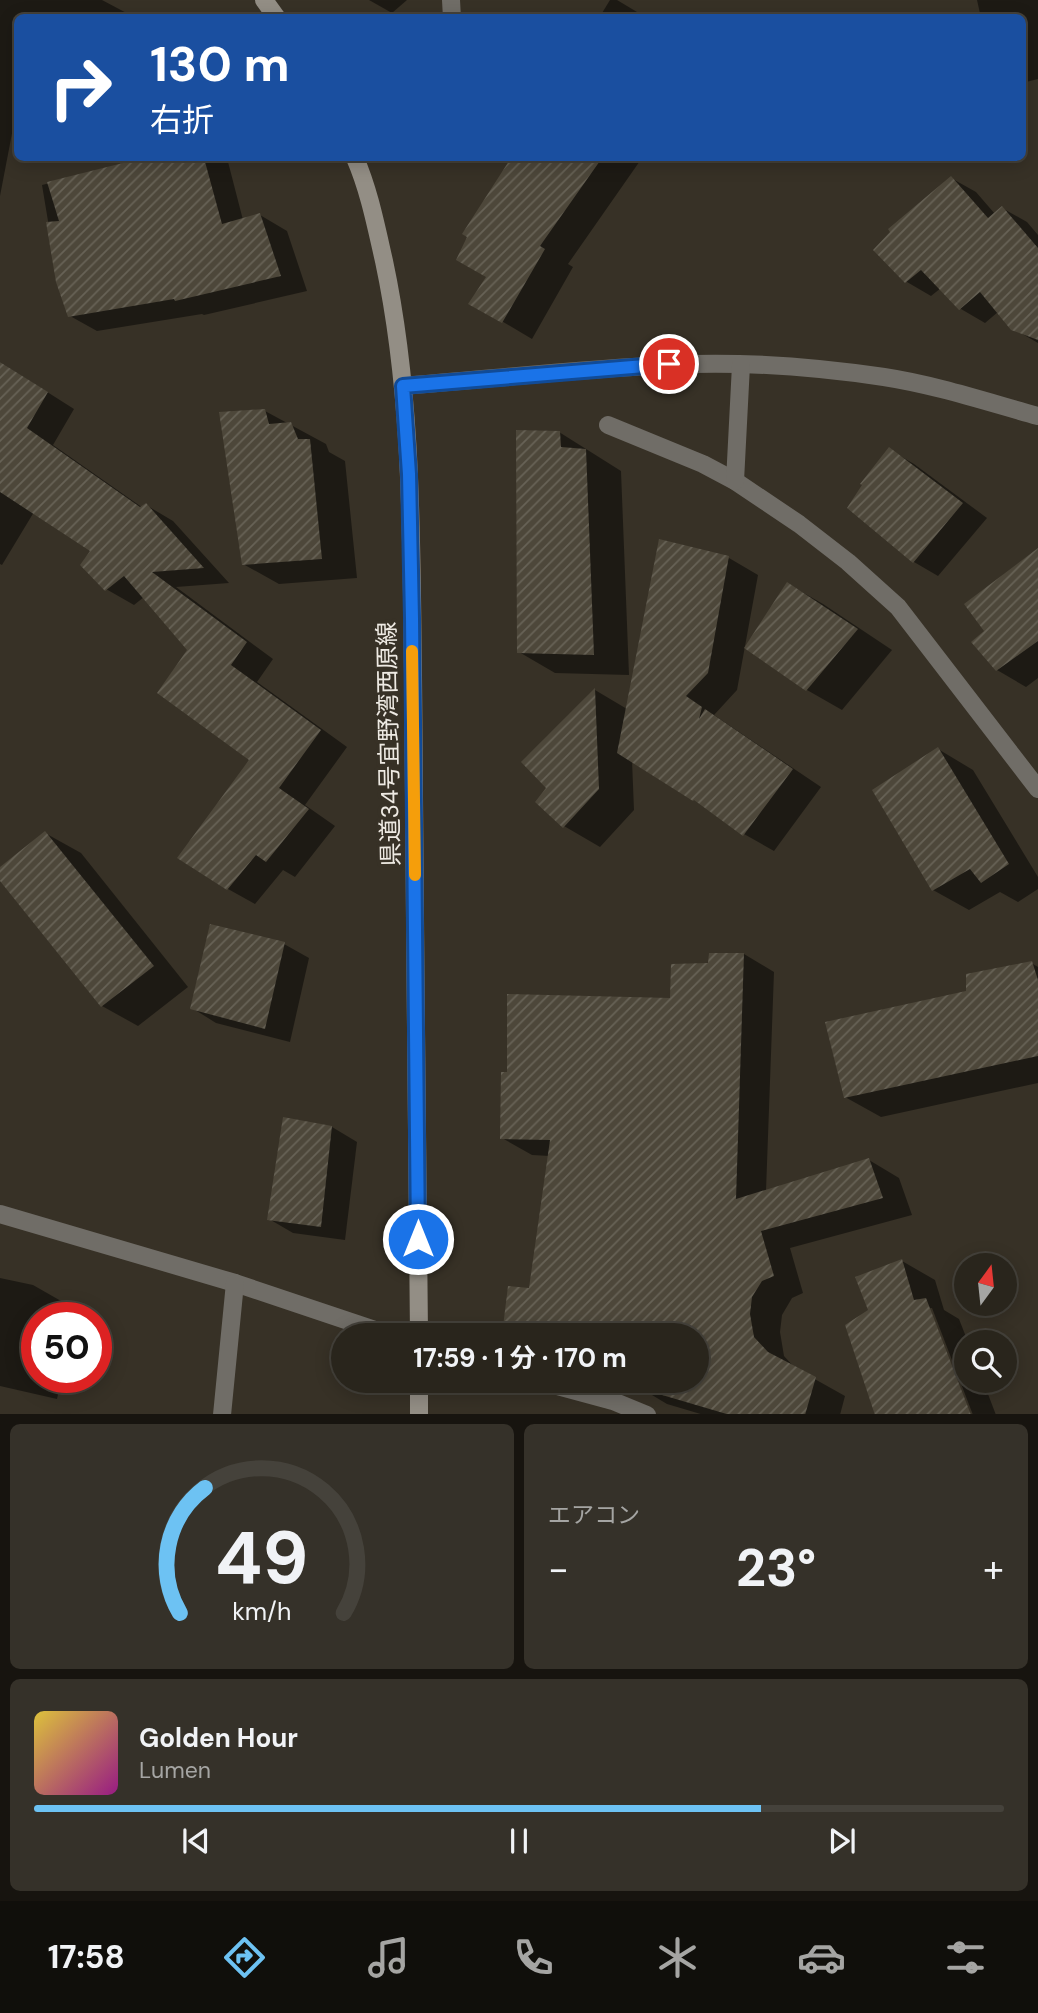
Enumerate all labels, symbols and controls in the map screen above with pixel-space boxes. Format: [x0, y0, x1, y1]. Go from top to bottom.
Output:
text: 130 m [150, 32, 290, 96]
icon: right [35, 42, 126, 133]
text: 右折 [150, 99, 214, 141]
pin [639, 334, 699, 394]
icon: arrive [650, 345, 688, 383]
street label: 県道34号宜野湾西原線 [371, 621, 406, 867]
position arrow [381, 1202, 455, 1276]
north arrow [954, 1253, 1017, 1316]
map controls [954, 1253, 1017, 1393]
speed limit sign: 50 [21, 1302, 112, 1393]
button: search [954, 1330, 1017, 1393]
text: 17:59 · 1 分 · 170 m [413, 1341, 627, 1375]
text: エアコン [548, 1500, 640, 1530]
text: 49 [215, 1511, 309, 1606]
text: 23° [736, 1534, 816, 1602]
text: − [548, 1544, 569, 1594]
text: + [983, 1544, 1004, 1594]
text: km/h [232, 1594, 292, 1627]
text: Golden Hour [139, 1721, 298, 1755]
text: Lumen [139, 1755, 211, 1785]
icon: previous [177, 1822, 215, 1860]
icon: pause [500, 1822, 538, 1860]
icon: next [823, 1822, 861, 1860]
icon: directions [220, 1933, 269, 1982]
icon: music [364, 1933, 413, 1982]
icon: phone [509, 1933, 558, 1982]
icon: climate [653, 1933, 702, 1982]
icon: car [797, 1933, 846, 1982]
icon: filters [941, 1933, 990, 1982]
text: 17:58 [48, 1936, 125, 1978]

